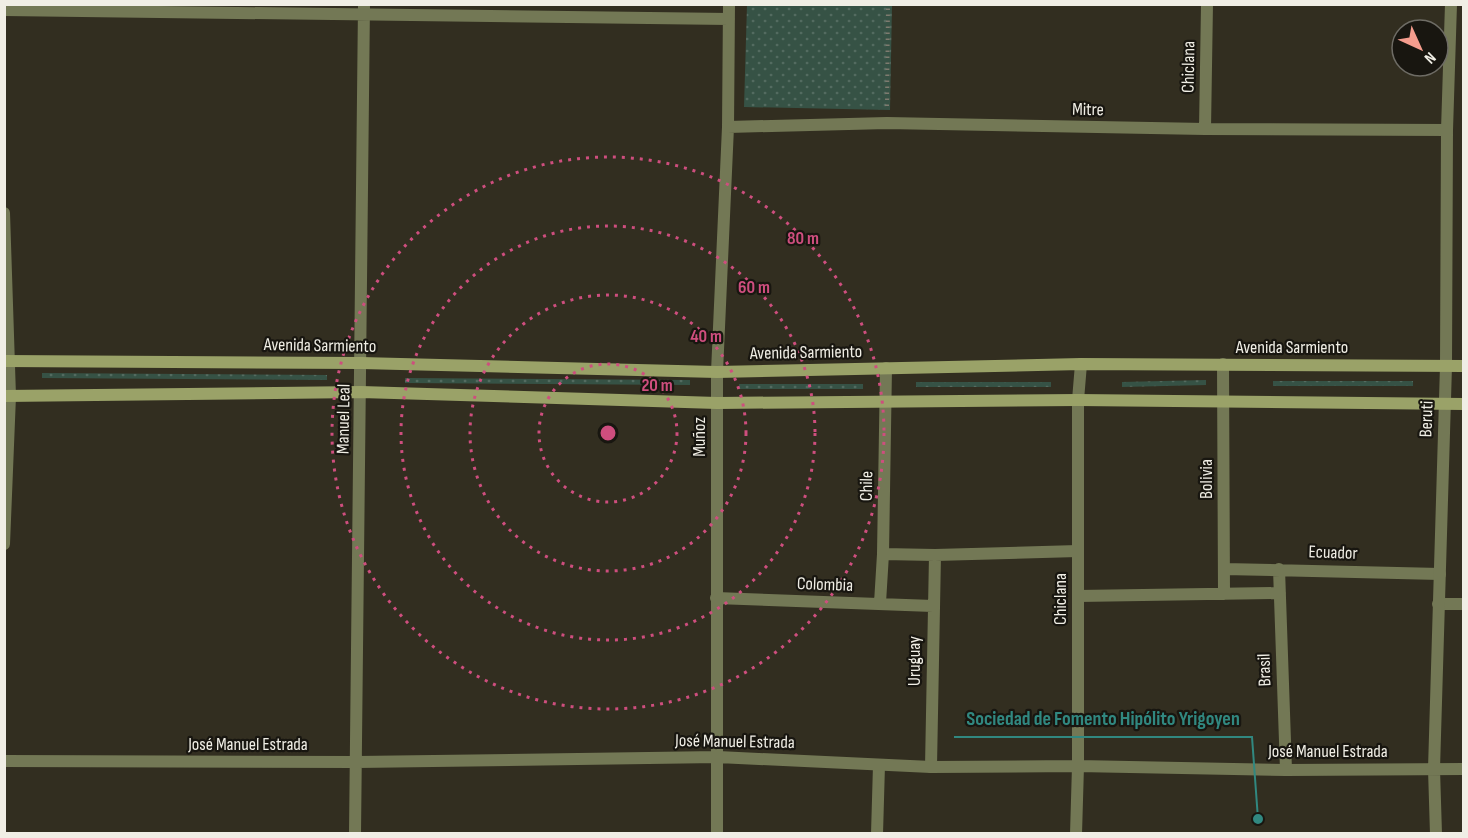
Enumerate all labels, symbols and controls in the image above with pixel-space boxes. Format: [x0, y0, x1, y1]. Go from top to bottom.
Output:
north arrow [1390, 18, 1450, 78]
street label: Chiclana [1178, 41, 1199, 93]
text: N [1420, 48, 1439, 67]
street label: Mitre [1072, 99, 1104, 120]
text: 80 m [787, 228, 819, 249]
text: 60 m [738, 277, 770, 298]
text: 40 m [690, 326, 722, 347]
street label: Avenida Sarmiento [263, 334, 376, 357]
street label: Avenida Sarmiento [1235, 337, 1348, 358]
street label: Avenida Sarmiento [749, 341, 862, 364]
text: 20 m [641, 375, 673, 396]
street label: Manuel Leal [332, 384, 355, 454]
street label: Beruti [1415, 400, 1438, 438]
street label: Muñoz [689, 417, 710, 457]
centre of rings [598, 423, 618, 443]
street label: Bolivia [1196, 459, 1217, 499]
street label: Chile [856, 471, 877, 501]
street label: Ecuador [1308, 541, 1358, 564]
street label: Colombia [797, 573, 853, 596]
street label: Chiclana [1050, 573, 1071, 625]
street label: Uruguay [904, 636, 925, 686]
street label: Brasil [1253, 653, 1276, 687]
callout: Sociedad de Fomento Hipólito Yrigoyen [954, 699, 1252, 737]
text: Sociedad de Fomento Hipólito Yrigoyen [966, 707, 1240, 731]
street label: José Manuel Estrada [674, 730, 795, 753]
street label: José Manuel Estrada [187, 734, 308, 755]
street label: José Manuel Estrada [1267, 741, 1388, 762]

